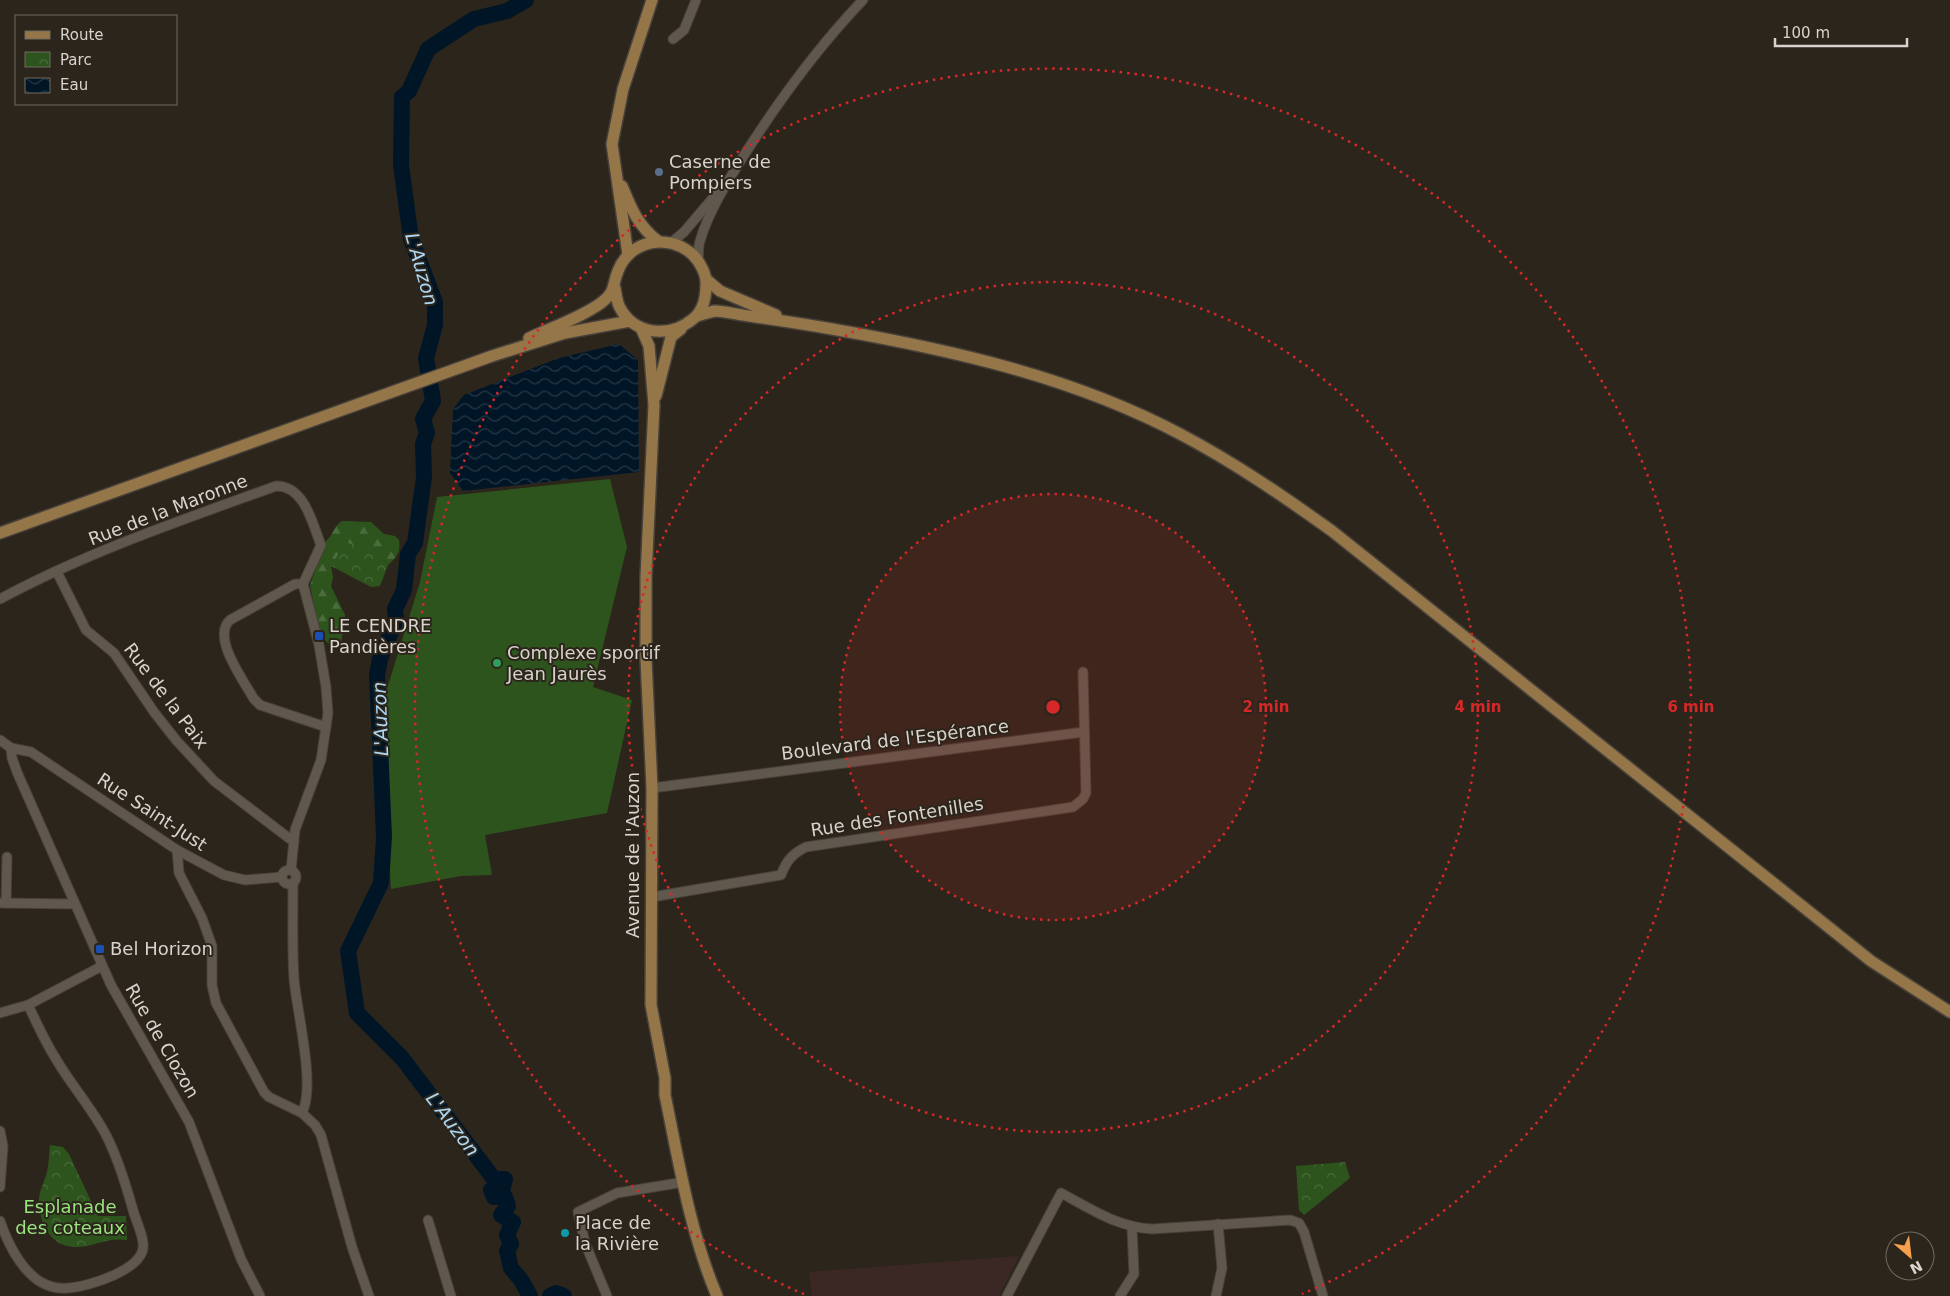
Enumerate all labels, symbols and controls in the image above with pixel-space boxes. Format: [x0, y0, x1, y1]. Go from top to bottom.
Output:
legend [15, 15, 178, 105]
scale bar [1775, 15, 1908, 47]
text: 100 m [1782, 24, 1830, 42]
text: Route [60, 26, 104, 44]
text: Parc [60, 51, 92, 69]
text: Eau [60, 76, 88, 94]
place label: Caserne de Pompiers [669, 151, 771, 193]
marker: Caserne de Pompiers [653, 166, 665, 178]
water label: L'Auzon [401, 230, 443, 308]
street label: Rue de la Maronne [85, 470, 250, 550]
place label: LE CENDRE Pandières [329, 615, 431, 657]
marker: LE CENDRE Pandières [313, 630, 325, 642]
street label: Rue de la Paix [120, 639, 213, 753]
place label: Complexe sportif Jean Jaurès [506, 642, 660, 684]
marker: Complexe sportif Jean Jaurès [491, 657, 503, 669]
water label: L'Auzon [368, 681, 392, 757]
centre of rings [1044, 698, 1062, 716]
text: 2 min [1242, 698, 1290, 716]
text: 4 min [1454, 698, 1502, 716]
text: 6 min [1667, 698, 1715, 716]
street label: Boulevard de l'Espérance [780, 715, 1010, 764]
street label: Rue Saint-Just [94, 768, 211, 855]
street label: Avenue de l'Auzon [622, 772, 643, 938]
street label: Rue des Fontenilles [809, 792, 985, 841]
place label: Bel Horizon [110, 938, 213, 959]
marker: Bel Horizon [94, 943, 106, 955]
street label: Rue de Clozon [121, 980, 204, 1102]
water label: L'Auzon [422, 1088, 484, 1160]
park label: Esplanade des coteaux [15, 1196, 125, 1238]
place label: Place de la Rivière [575, 1212, 659, 1254]
marker: Place de la Rivière [559, 1227, 571, 1239]
north arrow [1885, 1231, 1935, 1281]
text: N [1907, 1258, 1925, 1277]

